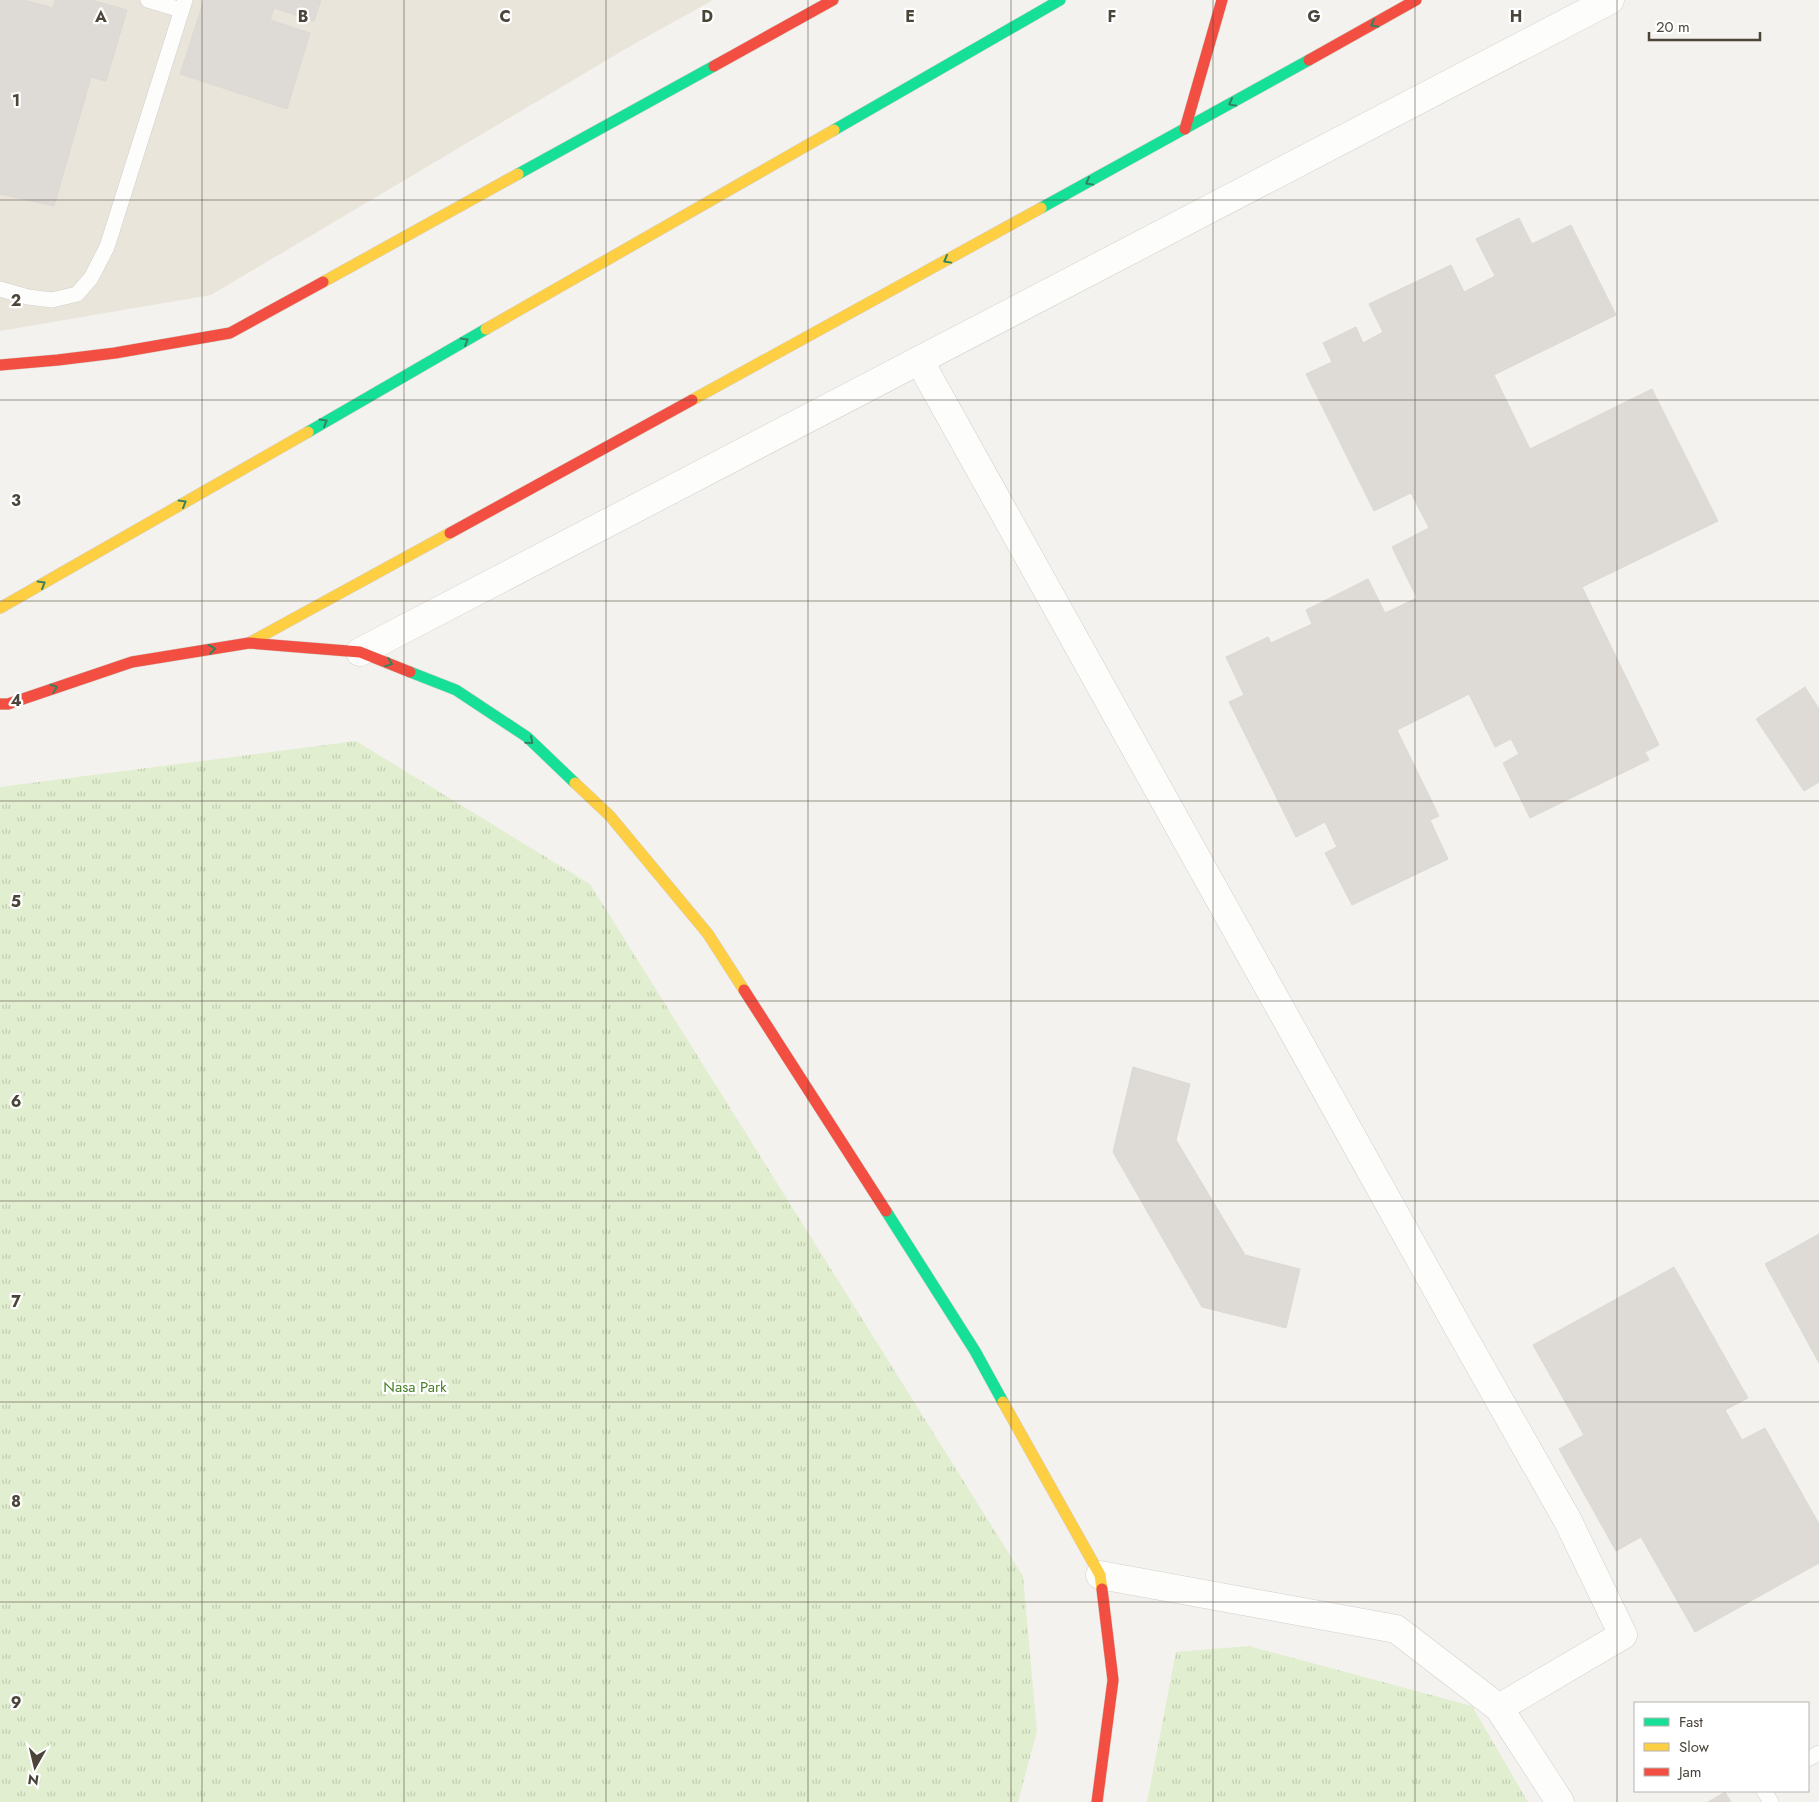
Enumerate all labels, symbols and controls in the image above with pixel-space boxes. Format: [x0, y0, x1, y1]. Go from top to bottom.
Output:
text: A [94, 5, 107, 28]
text: B [298, 5, 308, 28]
text: C [499, 5, 511, 28]
text: D [701, 5, 713, 28]
text: E [905, 5, 915, 28]
text: F [1108, 5, 1116, 28]
text: G [1307, 5, 1321, 28]
text: H [1510, 5, 1522, 28]
scale bar [1649, 10, 1760, 42]
text: 20 m [1656, 16, 1690, 38]
one-way arrow [1370, 18, 1379, 28]
text: 1 [12, 89, 20, 112]
one-way arrow [1228, 97, 1237, 107]
one-way arrow [1086, 175, 1095, 185]
one-way arrow [943, 254, 952, 264]
text: 2 [11, 289, 21, 312]
one-way arrow [460, 338, 469, 348]
one-way arrow [319, 419, 328, 429]
text: 3 [11, 489, 21, 512]
one-way arrow [178, 499, 187, 509]
one-way arrow [37, 580, 46, 590]
one-way arrow [207, 645, 216, 655]
one-way arrow [384, 658, 392, 668]
one-way arrow [50, 684, 58, 694]
text: 4 [10, 689, 22, 712]
one-way arrow [525, 735, 534, 744]
text: 5 [11, 890, 21, 913]
text: 6 [11, 1090, 21, 1113]
text: 7 [11, 1290, 21, 1313]
park label: Nasa Park [383, 1376, 447, 1398]
text: 8 [11, 1490, 21, 1513]
text: 9 [11, 1691, 21, 1714]
legend [1634, 1702, 1809, 1792]
text: Fast [1679, 1711, 1703, 1733]
text: Slow [1679, 1736, 1710, 1758]
north arrow [10, 1742, 60, 1792]
text: Jam [1677, 1761, 1702, 1783]
text: N [26, 1769, 40, 1791]

